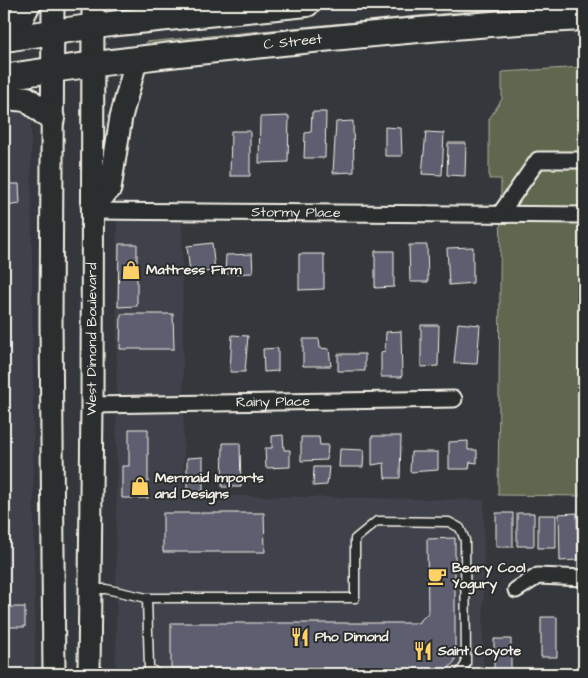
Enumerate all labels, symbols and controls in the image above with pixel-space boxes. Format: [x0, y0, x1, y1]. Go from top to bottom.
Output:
street label: C Street [263, 29, 323, 55]
street label: Stormy Place [251, 202, 341, 223]
shop icon: Mattress Firm [120, 259, 142, 281]
place label: Mattress Firm [146, 260, 243, 280]
street label: West Dimond Boulevard [82, 263, 102, 416]
street label: Rainy Place [236, 391, 311, 413]
place label: Mermaid Imports and Designs [154, 468, 264, 505]
shop icon: Mermaid Imports and Designs [129, 475, 151, 497]
place label: Beary Cool Yogury [452, 558, 526, 595]
cafe icon: Beary Cool Yogury [426, 565, 448, 587]
restaurant icon: Pho Dimond [289, 626, 311, 648]
place label: Pho Dimond [315, 627, 389, 647]
restaurant icon: Saint Coyote [412, 640, 434, 662]
place label: Saint Coyote [437, 641, 522, 661]

